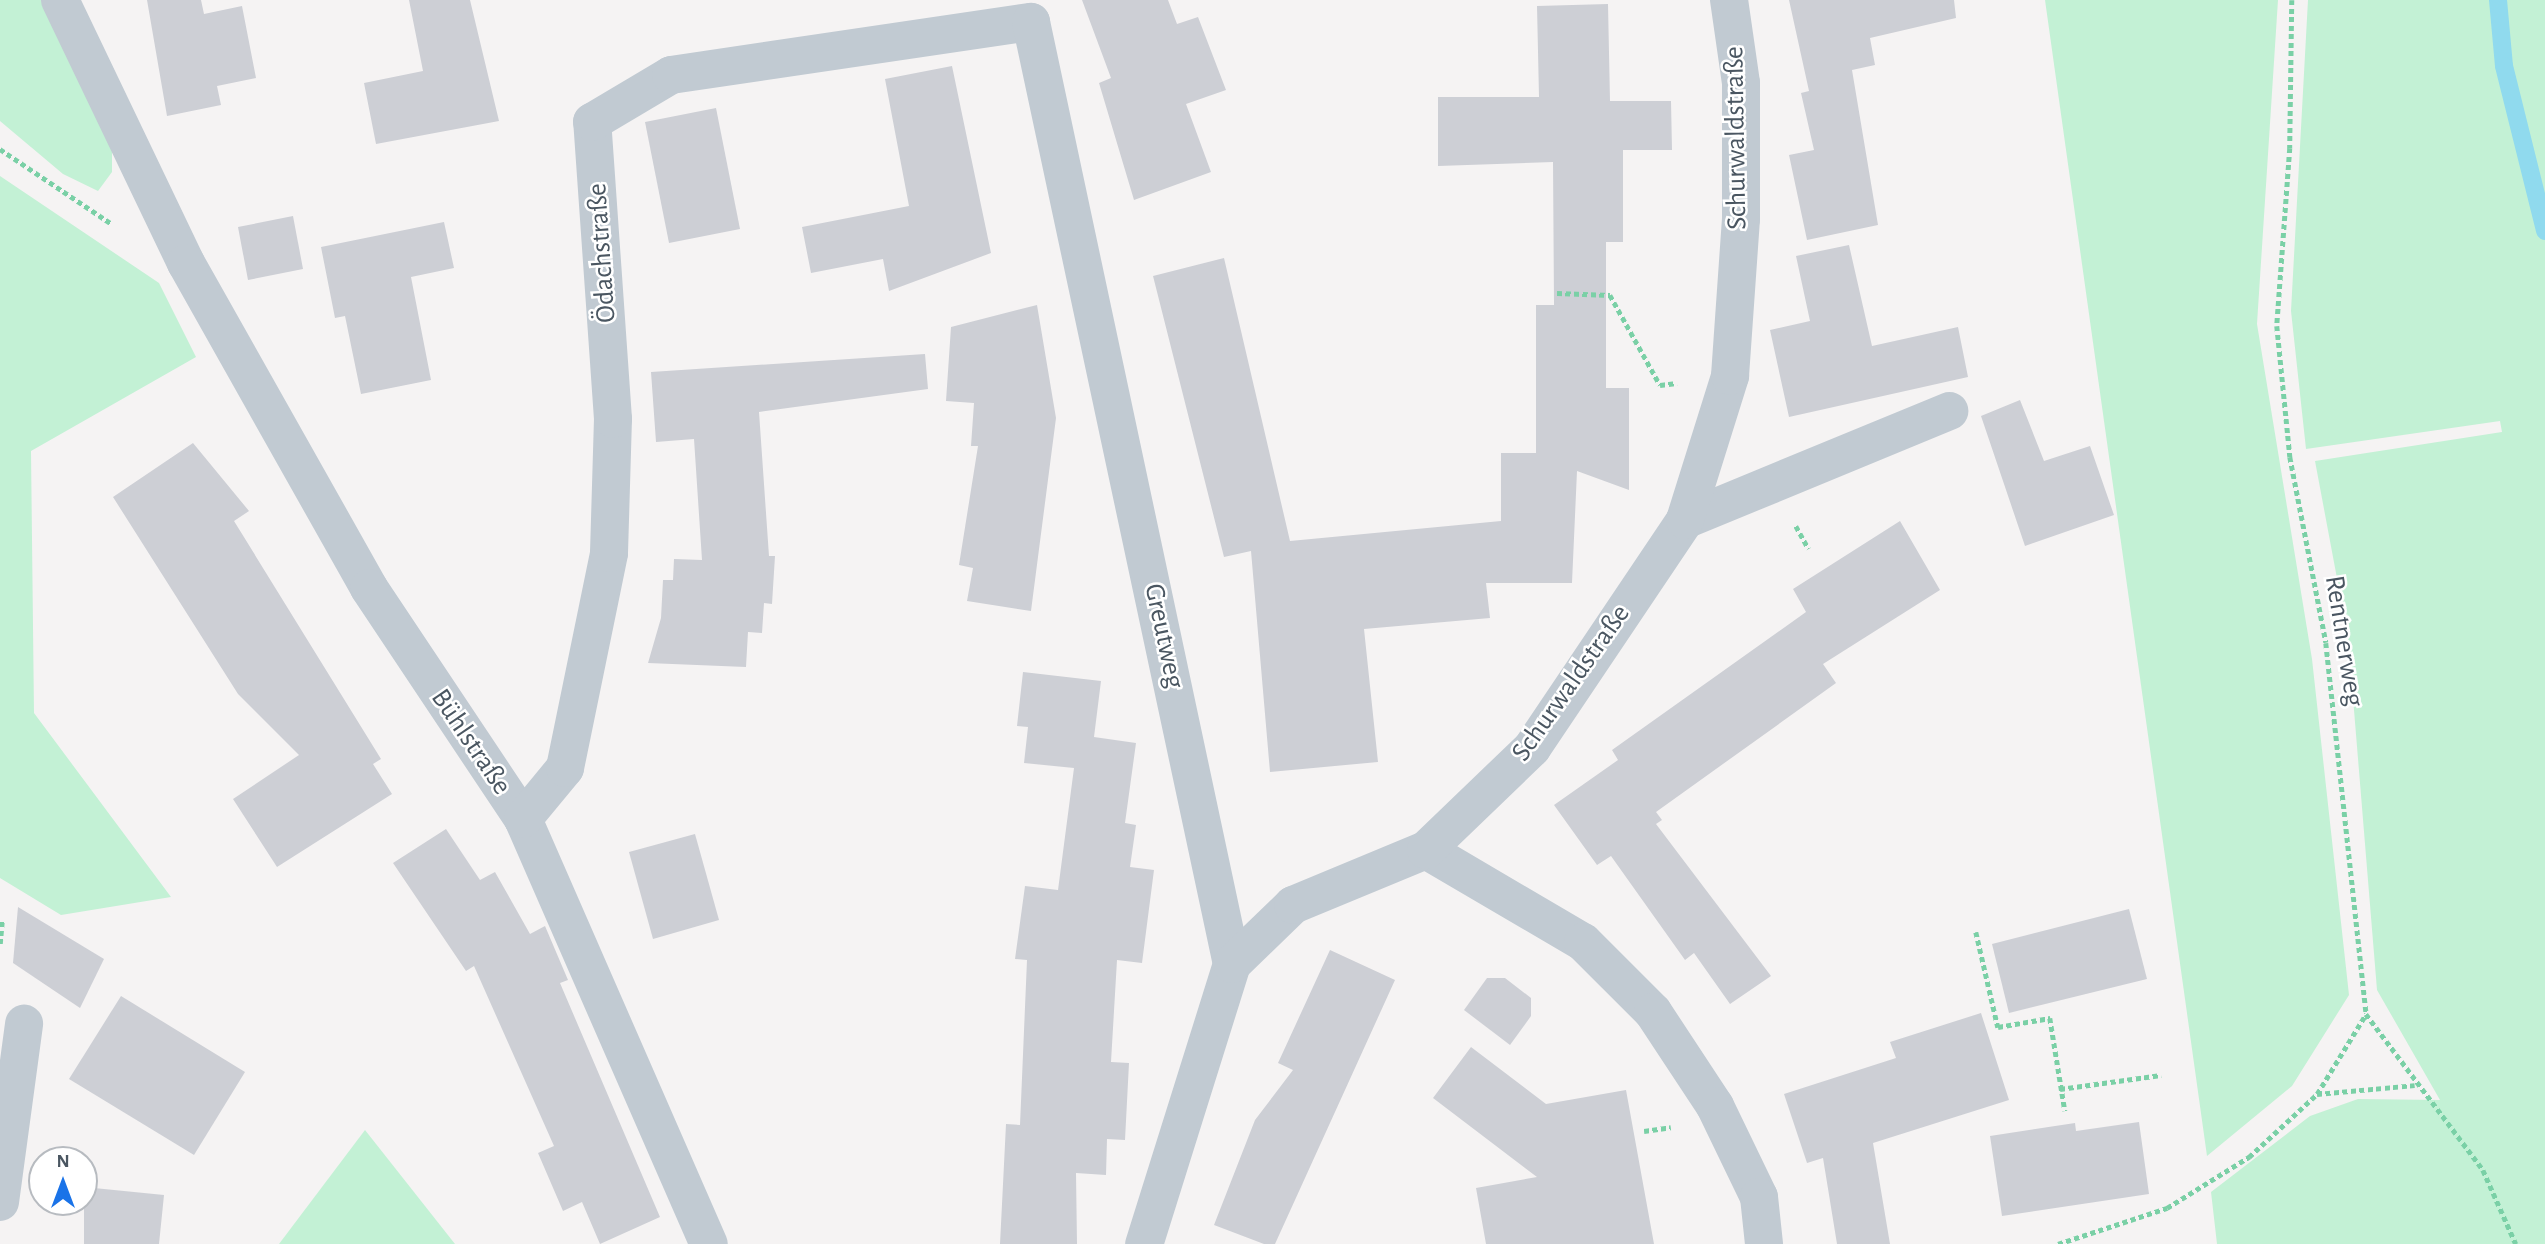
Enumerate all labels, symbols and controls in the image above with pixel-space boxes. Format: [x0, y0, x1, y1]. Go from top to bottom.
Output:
street label: Schurwaldstraße [1718, 46, 1754, 230]
street label: Ödachstraße [580, 182, 624, 324]
street label: Rentnerweg [2317, 573, 2371, 709]
street label: Greutweg [1137, 581, 1191, 691]
street label: Schurwaldstraße [1505, 598, 1637, 768]
street label: Bühlstraße [423, 683, 519, 801]
north arrow [28, 1146, 98, 1216]
text: N [56, 1152, 70, 1171]

